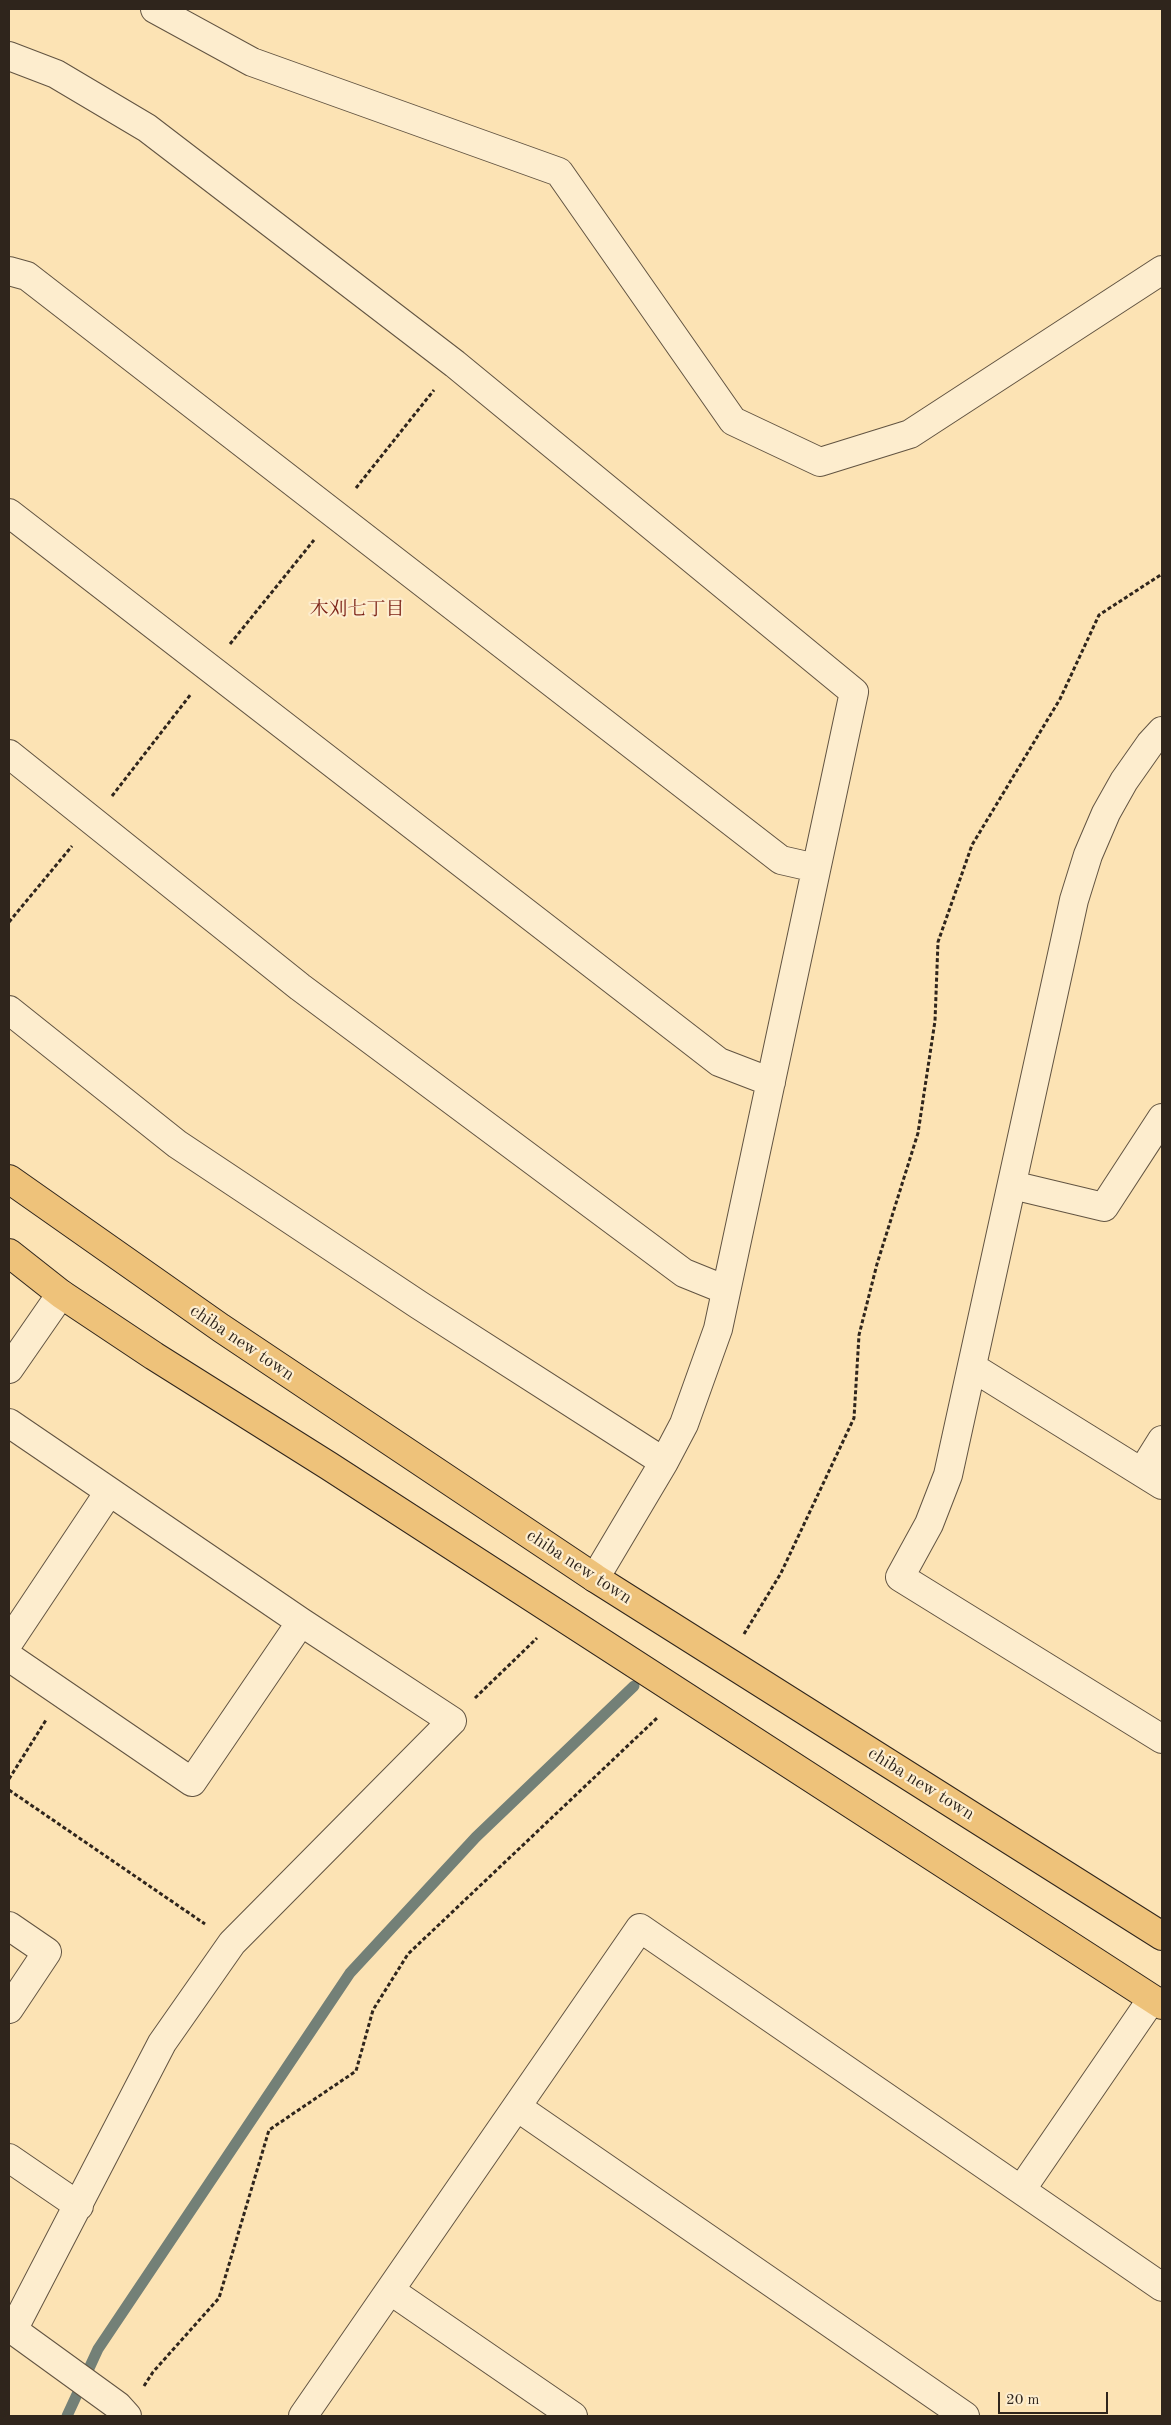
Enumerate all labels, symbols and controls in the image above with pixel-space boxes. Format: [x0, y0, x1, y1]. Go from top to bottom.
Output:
district label: 木刈七丁目 [310, 599, 404, 621]
street label: chiba new town [186, 1300, 298, 1386]
street label: chiba new town [522, 1525, 636, 1609]
street label: chiba new town [864, 1743, 978, 1825]
scale bar [1001, 2382, 1111, 2414]
text: 20 m [1006, 2393, 1040, 2408]

